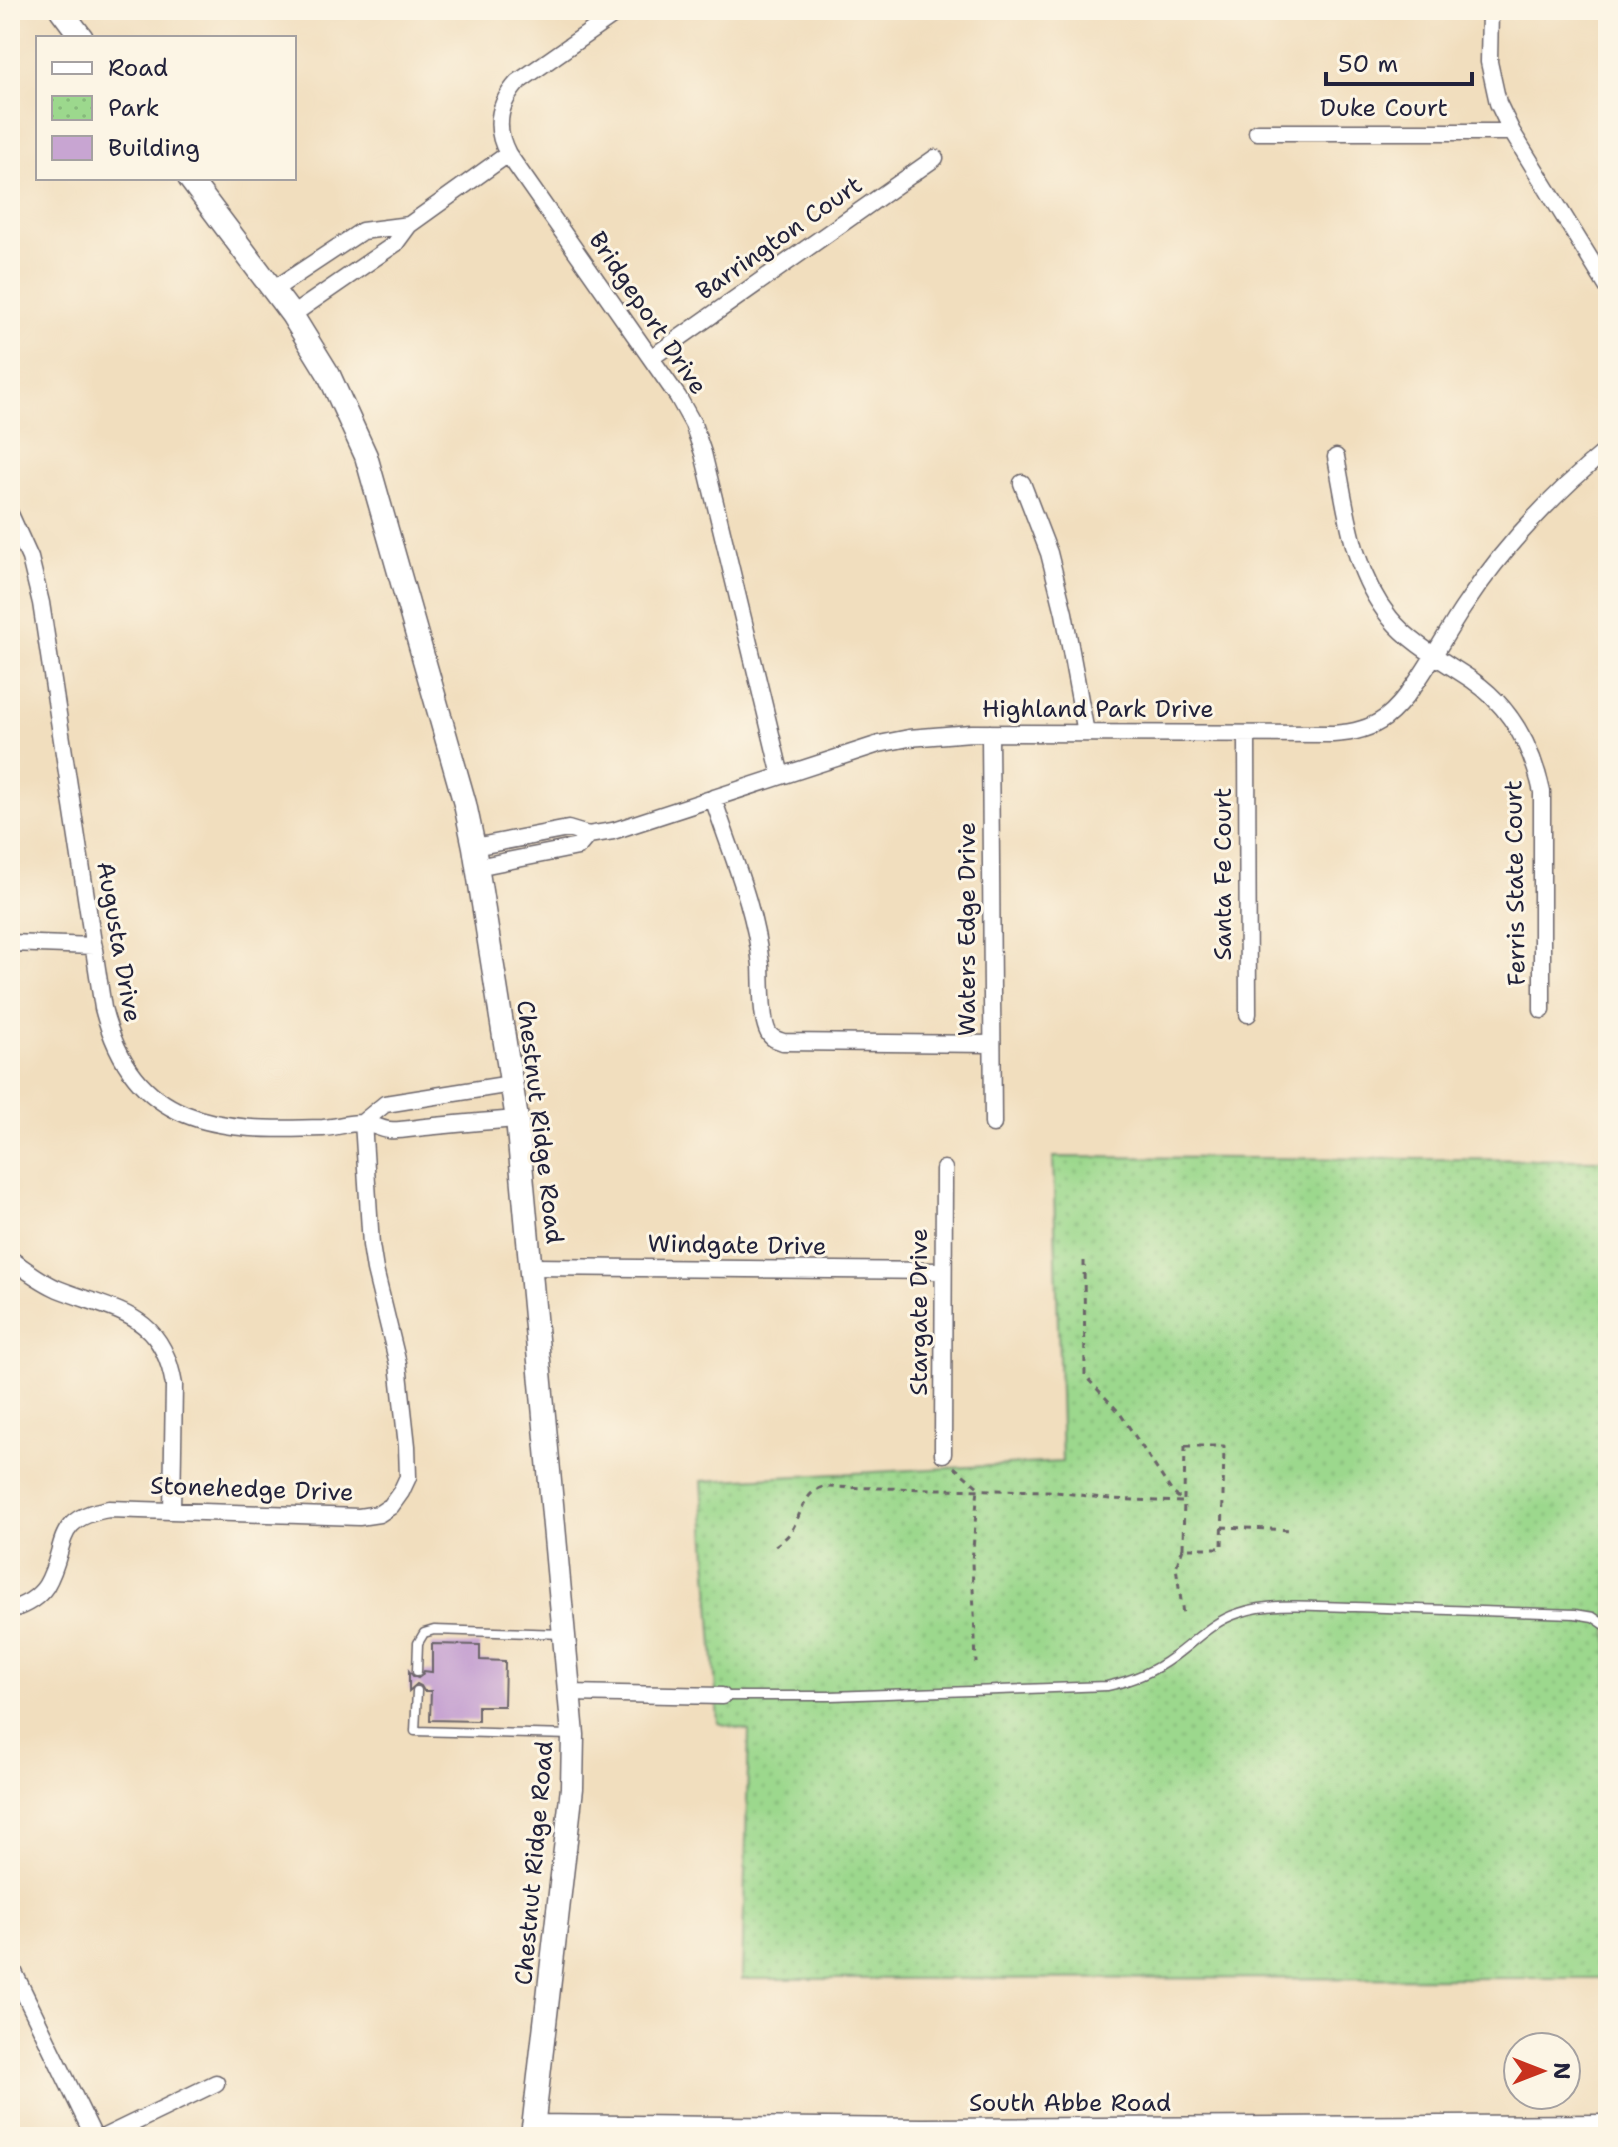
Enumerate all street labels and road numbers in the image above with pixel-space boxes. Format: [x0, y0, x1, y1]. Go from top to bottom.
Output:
street label: Duke Court [1320, 92, 1448, 124]
street label: Barrington Court [690, 169, 868, 307]
street label: Bridgeport Drive [582, 225, 714, 401]
street label: Highland Park Drive [982, 693, 1214, 725]
street label: Ferris State Court [1497, 780, 1533, 986]
street label: Santa Fe Court [1207, 787, 1239, 961]
street label: Waters Edge Drive [951, 822, 983, 1036]
street label: Augusta Drive [89, 859, 149, 1025]
street label: Chestnut Ridge Road [509, 998, 571, 1246]
street label: Windgate Drive [647, 1227, 827, 1263]
street label: Stargate Drive [903, 1228, 935, 1396]
street label: Stonehedge Drive [150, 1469, 354, 1509]
street label: Chestnut Ridge Road [507, 1739, 561, 1987]
street label: South Abbe Road [969, 2087, 1171, 2119]

